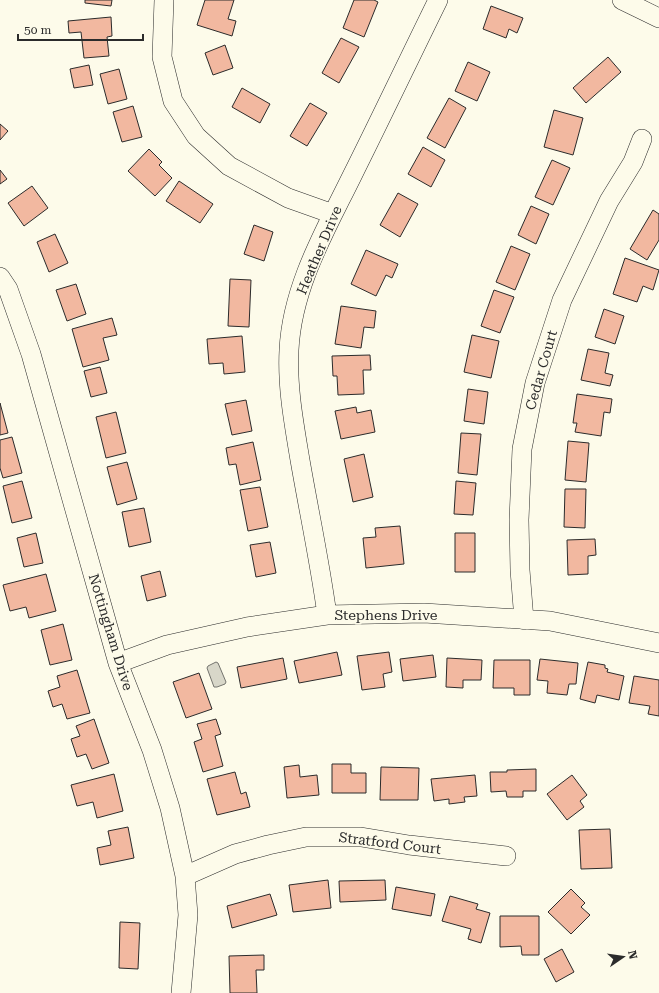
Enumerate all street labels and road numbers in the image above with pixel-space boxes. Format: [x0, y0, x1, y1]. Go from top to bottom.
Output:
street label: Heather Drive [293, 203, 345, 297]
street label: Cedar Court [522, 328, 560, 412]
street label: Nottingham Drive [86, 572, 136, 693]
street label: Stephens Drive [334, 607, 438, 623]
street label: Stratford Court [338, 829, 442, 857]

